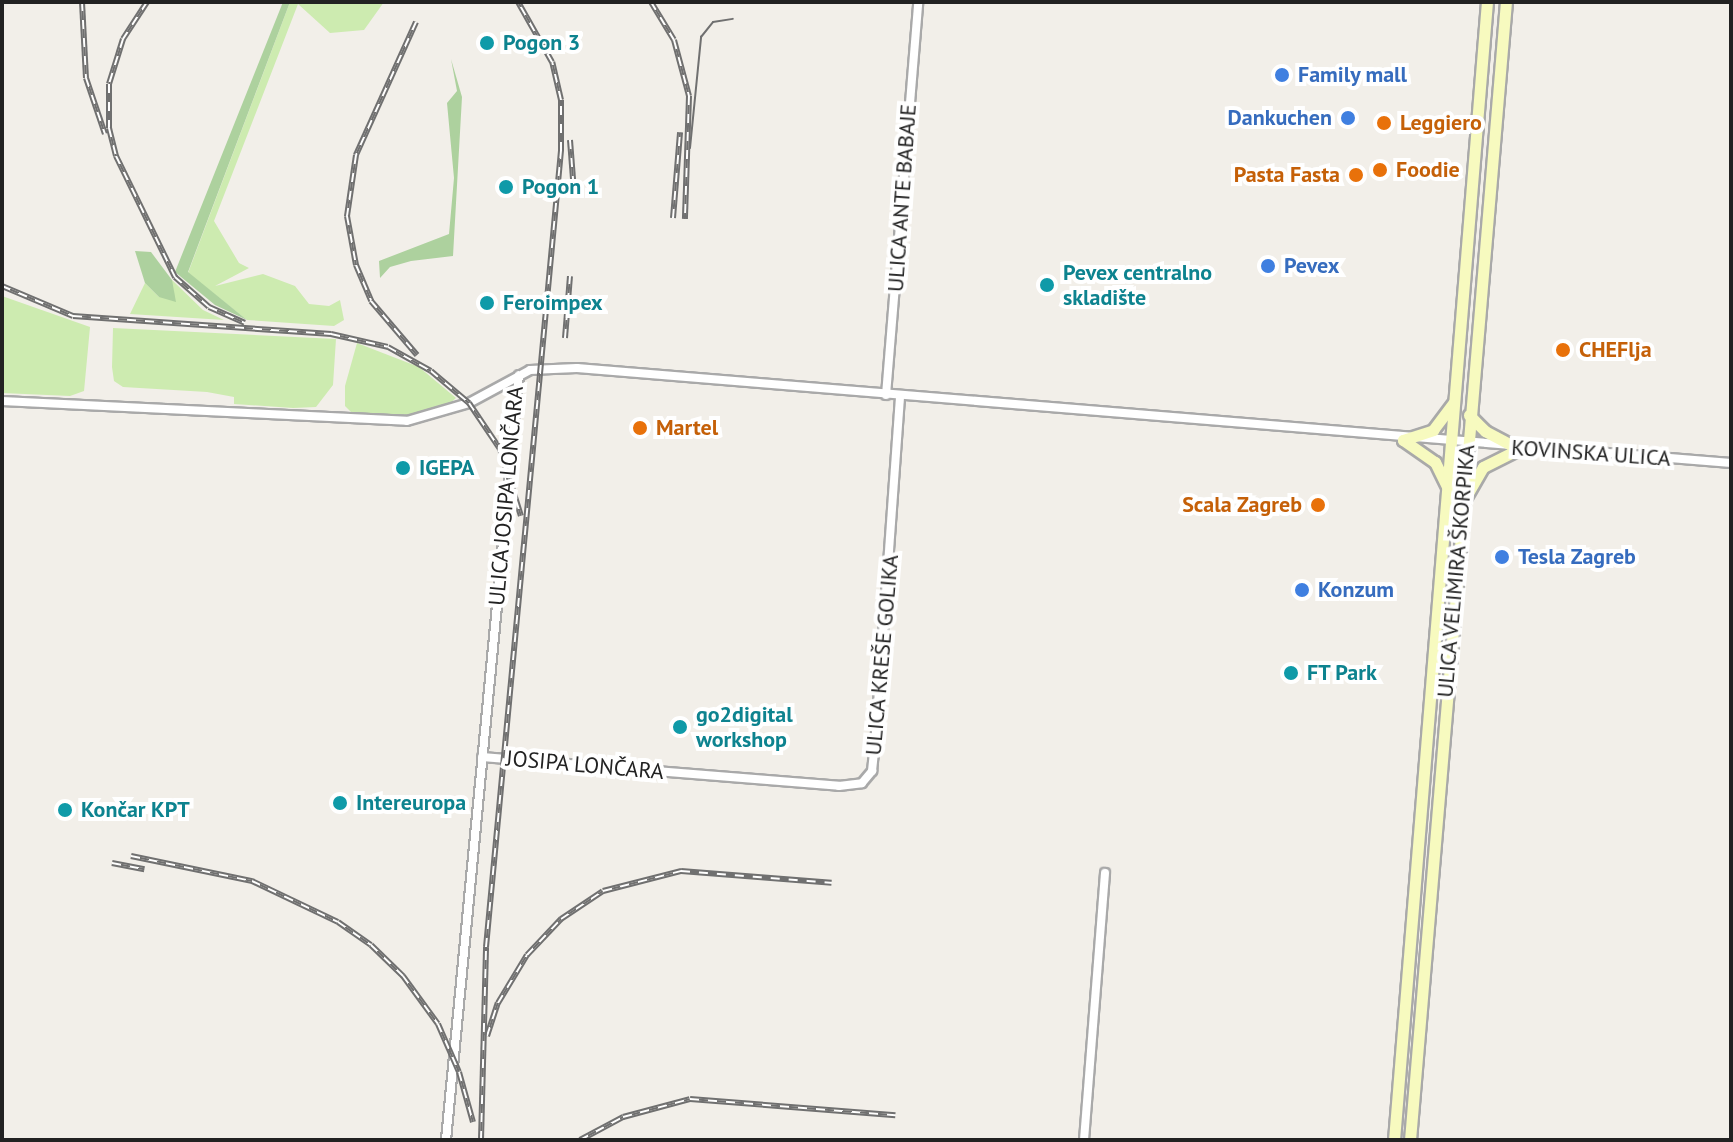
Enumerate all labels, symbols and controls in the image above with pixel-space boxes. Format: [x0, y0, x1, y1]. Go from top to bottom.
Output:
place label: Pogon 3 [503, 30, 580, 56]
marker: Pogon 3 [478, 34, 496, 52]
place label: Family mall [1298, 62, 1408, 88]
marker: Family mall [1273, 66, 1291, 84]
street label: ULICA ANTE BABAJE [882, 102, 922, 294]
place label: Dankuchen [1228, 105, 1332, 131]
marker: Dankuchen [1339, 109, 1357, 127]
place label: Leggiero [1400, 110, 1482, 136]
marker: Leggiero [1375, 114, 1393, 132]
place label: Foodie [1396, 157, 1460, 183]
marker: Foodie [1371, 161, 1389, 179]
place label: Pasta Fasta [1234, 162, 1340, 188]
marker: Pasta Fasta [1347, 166, 1365, 184]
place label: Pogon 1 [522, 174, 599, 200]
marker: Pogon 1 [497, 178, 515, 196]
place label: Pevex [1284, 253, 1339, 279]
marker: Pevex [1259, 257, 1277, 275]
place label: Pevex centralno skladište [1063, 259, 1213, 310]
marker: Pevex centralno skladište [1038, 276, 1056, 294]
place label: Feroimpex [503, 290, 603, 316]
marker: Feroimpex [478, 294, 496, 312]
place label: CHEFlja [1579, 337, 1652, 363]
marker: CHEFlja [1554, 341, 1572, 359]
street label: ULICA JOSIPA LONČARA [483, 384, 529, 608]
place label: Martel [656, 415, 718, 441]
marker: Martel [631, 419, 649, 437]
street label: KOVINSKA ULICA [1510, 434, 1672, 472]
street label: ULICA VELIMIRA ŠKORPIKA [1432, 442, 1480, 700]
place label: IGEPA [419, 455, 474, 481]
marker: IGEPA [394, 459, 412, 477]
place label: Scala Zagreb [1182, 492, 1302, 518]
marker: Scala Zagreb [1309, 496, 1327, 514]
place label: Tesla Zagreb [1518, 544, 1636, 570]
marker: Tesla Zagreb [1493, 548, 1511, 566]
street label: ULICA KREŠE GOLIKA [860, 553, 904, 757]
place label: Konzum [1318, 577, 1394, 603]
marker: Konzum [1293, 581, 1311, 599]
place label: FT Park [1307, 660, 1378, 686]
marker: FT Park [1282, 664, 1300, 682]
place label: go2digital workshop [696, 701, 793, 752]
marker: go2digital workshop [671, 718, 689, 736]
street label: JOSIPA LONČARA [505, 745, 665, 785]
place label: Intereuropa [356, 790, 466, 816]
marker: Intereuropa [331, 794, 349, 812]
place label: Končar KPT [81, 797, 190, 823]
marker: Končar KPT [56, 801, 74, 819]

